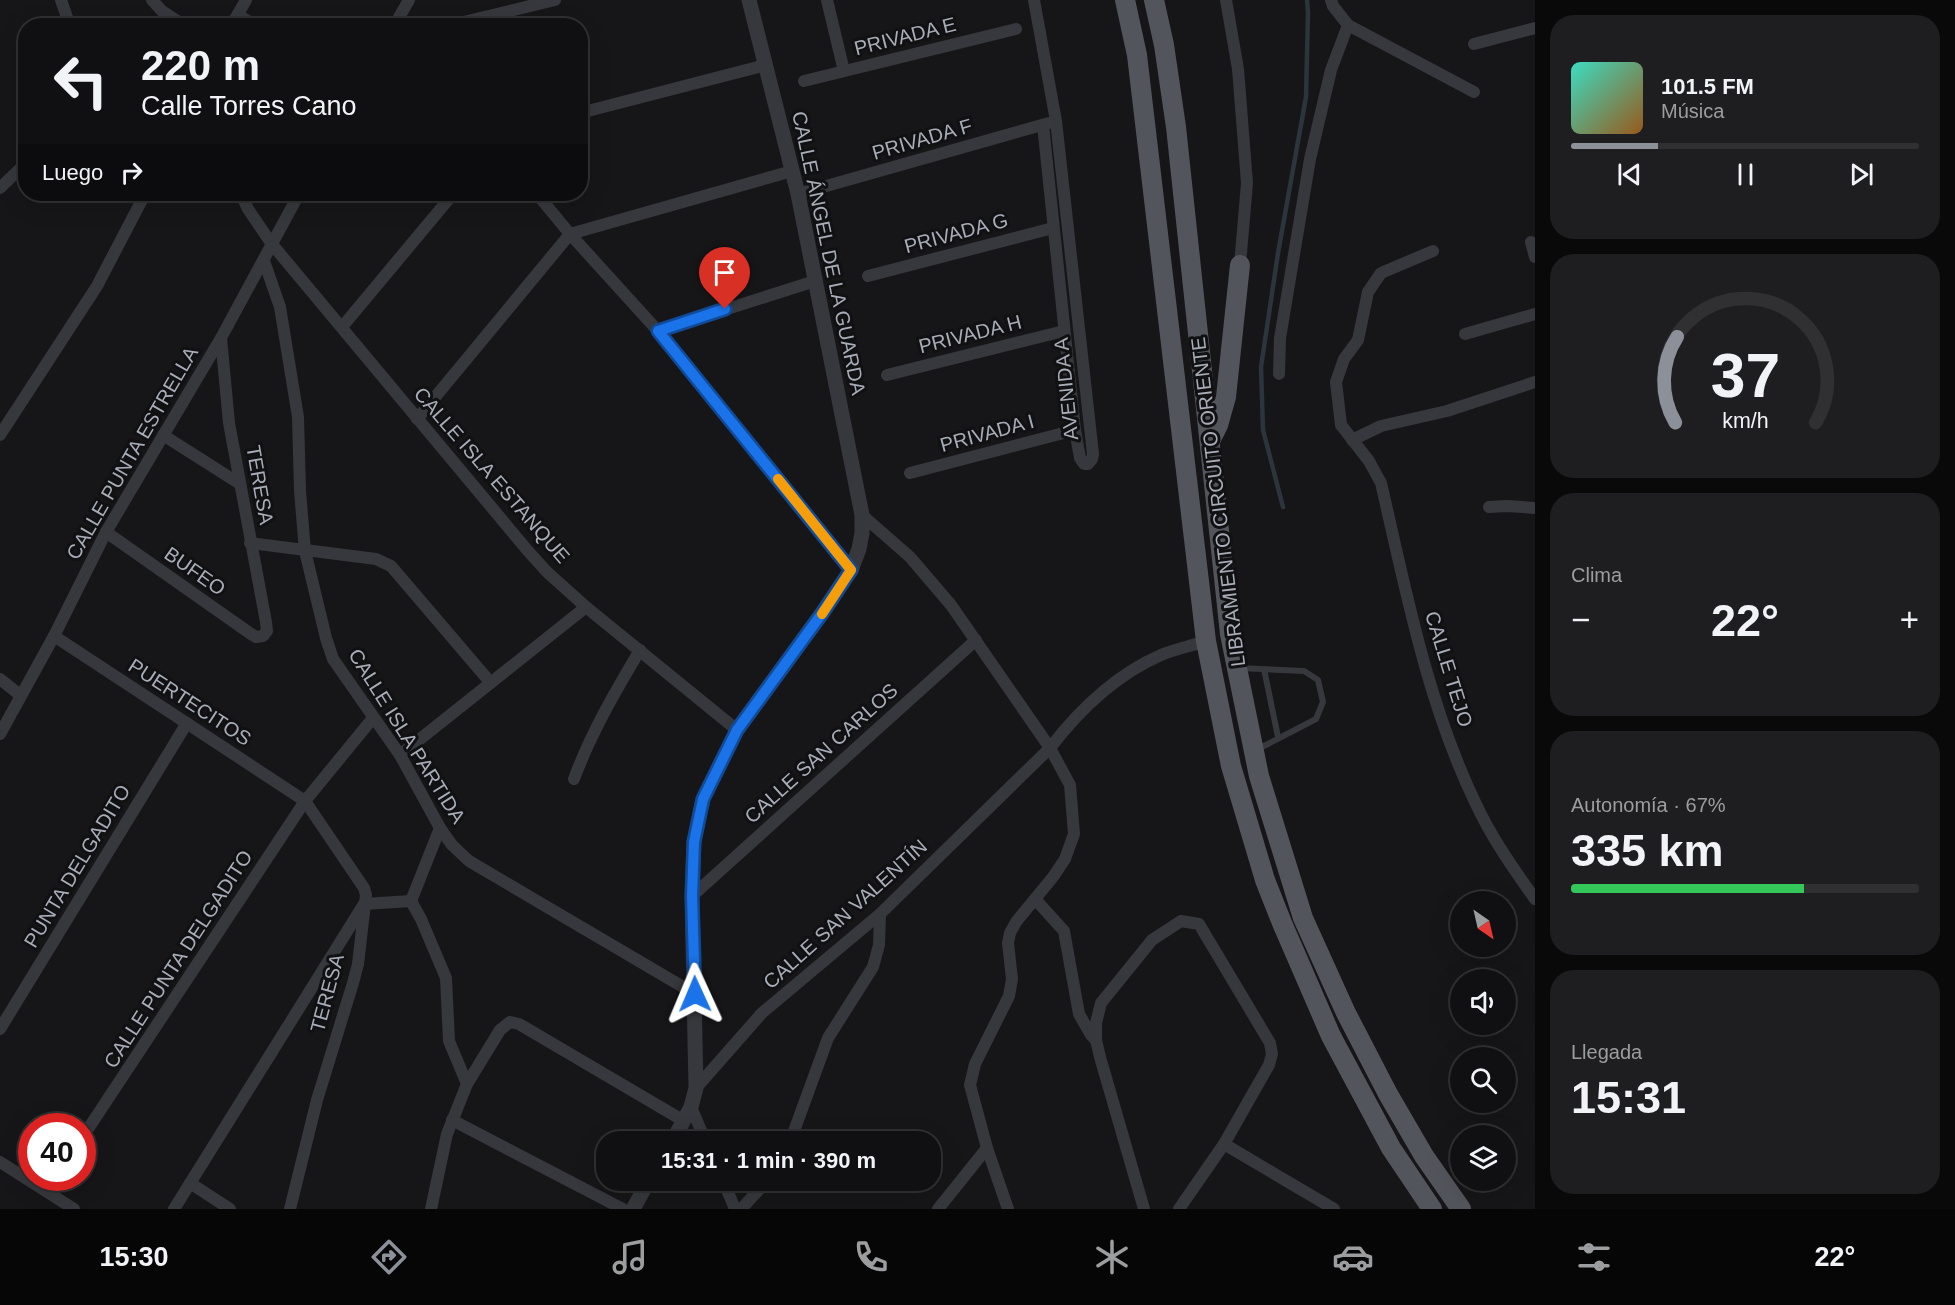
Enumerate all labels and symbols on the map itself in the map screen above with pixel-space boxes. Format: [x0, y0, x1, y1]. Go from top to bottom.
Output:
street label: PRIVADA E [852, 13, 958, 59]
street label: CALLE ÁNGEL DE LA GUARDA [788, 109, 870, 397]
street label: PRIVADA F [869, 114, 975, 164]
street label: PRIVADA G [902, 209, 1010, 257]
pin [699, 247, 750, 309]
street label: PRIVADA H [916, 311, 1024, 357]
street label: AVENIDA A [1050, 336, 1082, 441]
street label: LIBRAMIENTO CIRCUITO ORIENTE [1187, 336, 1249, 668]
street label: CALLE PUNTA ESTRELLA [62, 342, 202, 563]
street label: CALLE ISLA ESTANQUE [410, 383, 574, 567]
street label: PRIVADA I [938, 410, 1036, 456]
street label: TERESA [242, 444, 278, 527]
street label: BUFEO [160, 542, 230, 600]
street label: CALLE TEJO [1421, 609, 1477, 729]
street label: CALLE ISLA PARTIDA [344, 645, 470, 828]
street label: PUERTECITOS [125, 654, 255, 750]
street label: CALLE SAN CARLOS [740, 679, 902, 827]
street label: PUNTA DELGADITO [20, 781, 134, 951]
street label: CALLE SAN VALENTÍN [759, 835, 931, 993]
street label: CALLE PUNTA DELGADITO [99, 846, 257, 1072]
north arrow [1450, 891, 1516, 957]
street label: TERESA [306, 951, 348, 1034]
position arrow [663, 962, 727, 1026]
speed limit sign: 40 [18, 1113, 96, 1191]

